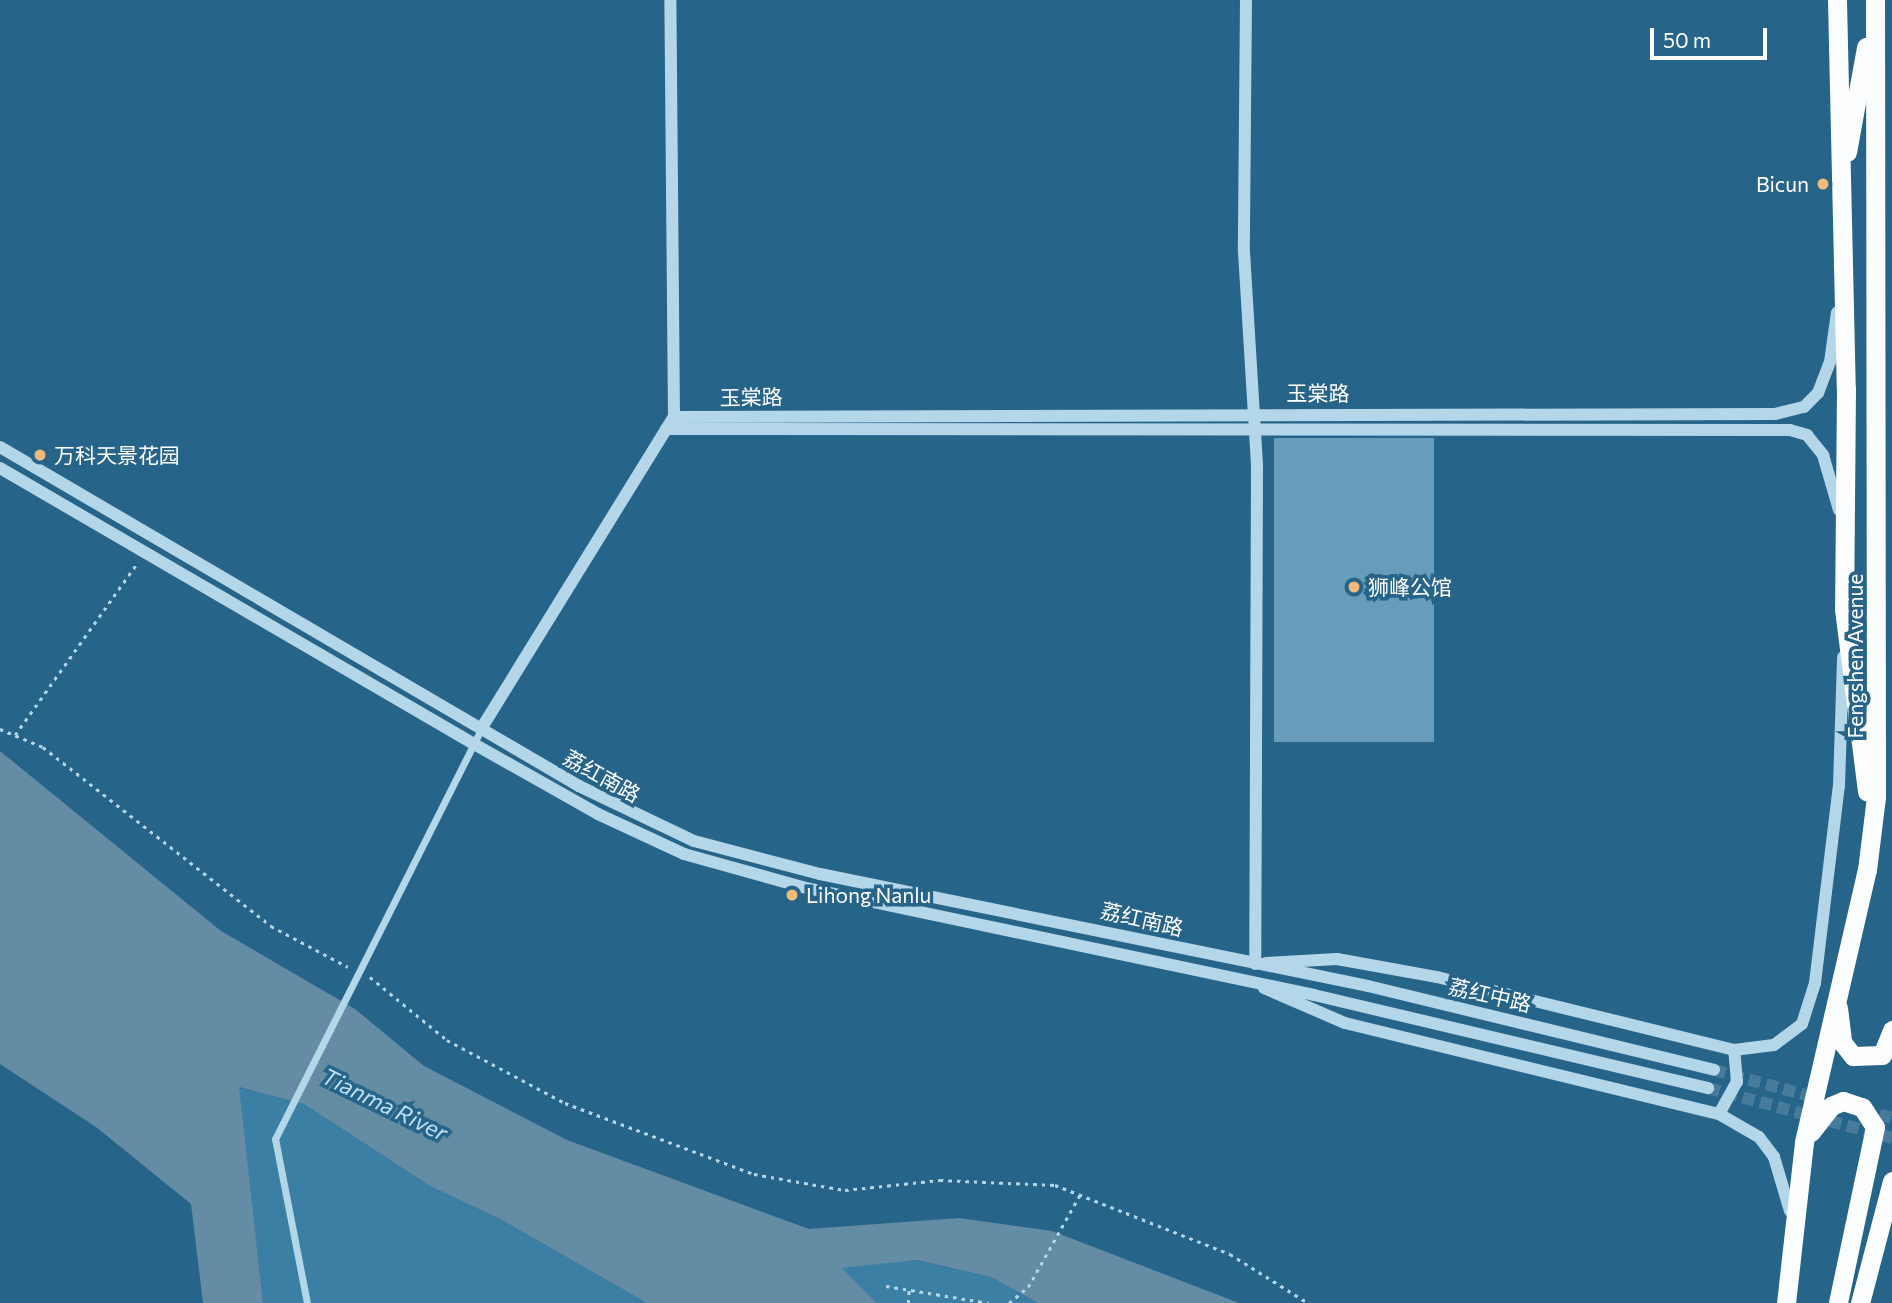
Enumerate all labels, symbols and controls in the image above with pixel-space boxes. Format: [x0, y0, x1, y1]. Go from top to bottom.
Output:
scale bar [1654, 14, 1771, 58]
text: 50 m [1663, 27, 1711, 52]
place label: Bicun [1756, 171, 1809, 197]
marker: Bicun [1815, 176, 1831, 192]
street label: 玉棠路 [1287, 380, 1349, 406]
street label: 玉棠路 [719, 384, 783, 410]
place label: 万科天景花园 [54, 442, 180, 468]
marker: 万科天景花园 [32, 447, 48, 463]
place label: 狮峰公馆 [1368, 574, 1452, 600]
street label: Fengshen Avenue [1842, 574, 1868, 738]
marker: 狮峰公馆 [1346, 579, 1362, 595]
street label: 荔红南路 [559, 745, 645, 807]
place label: Lihong Nanlu [806, 882, 931, 908]
marker: Lihong Nanlu [784, 887, 800, 903]
street label: 荔红南路 [1098, 897, 1186, 941]
street label: 荔红中路 [1446, 973, 1534, 1017]
water label: Tianma River [318, 1062, 452, 1146]

